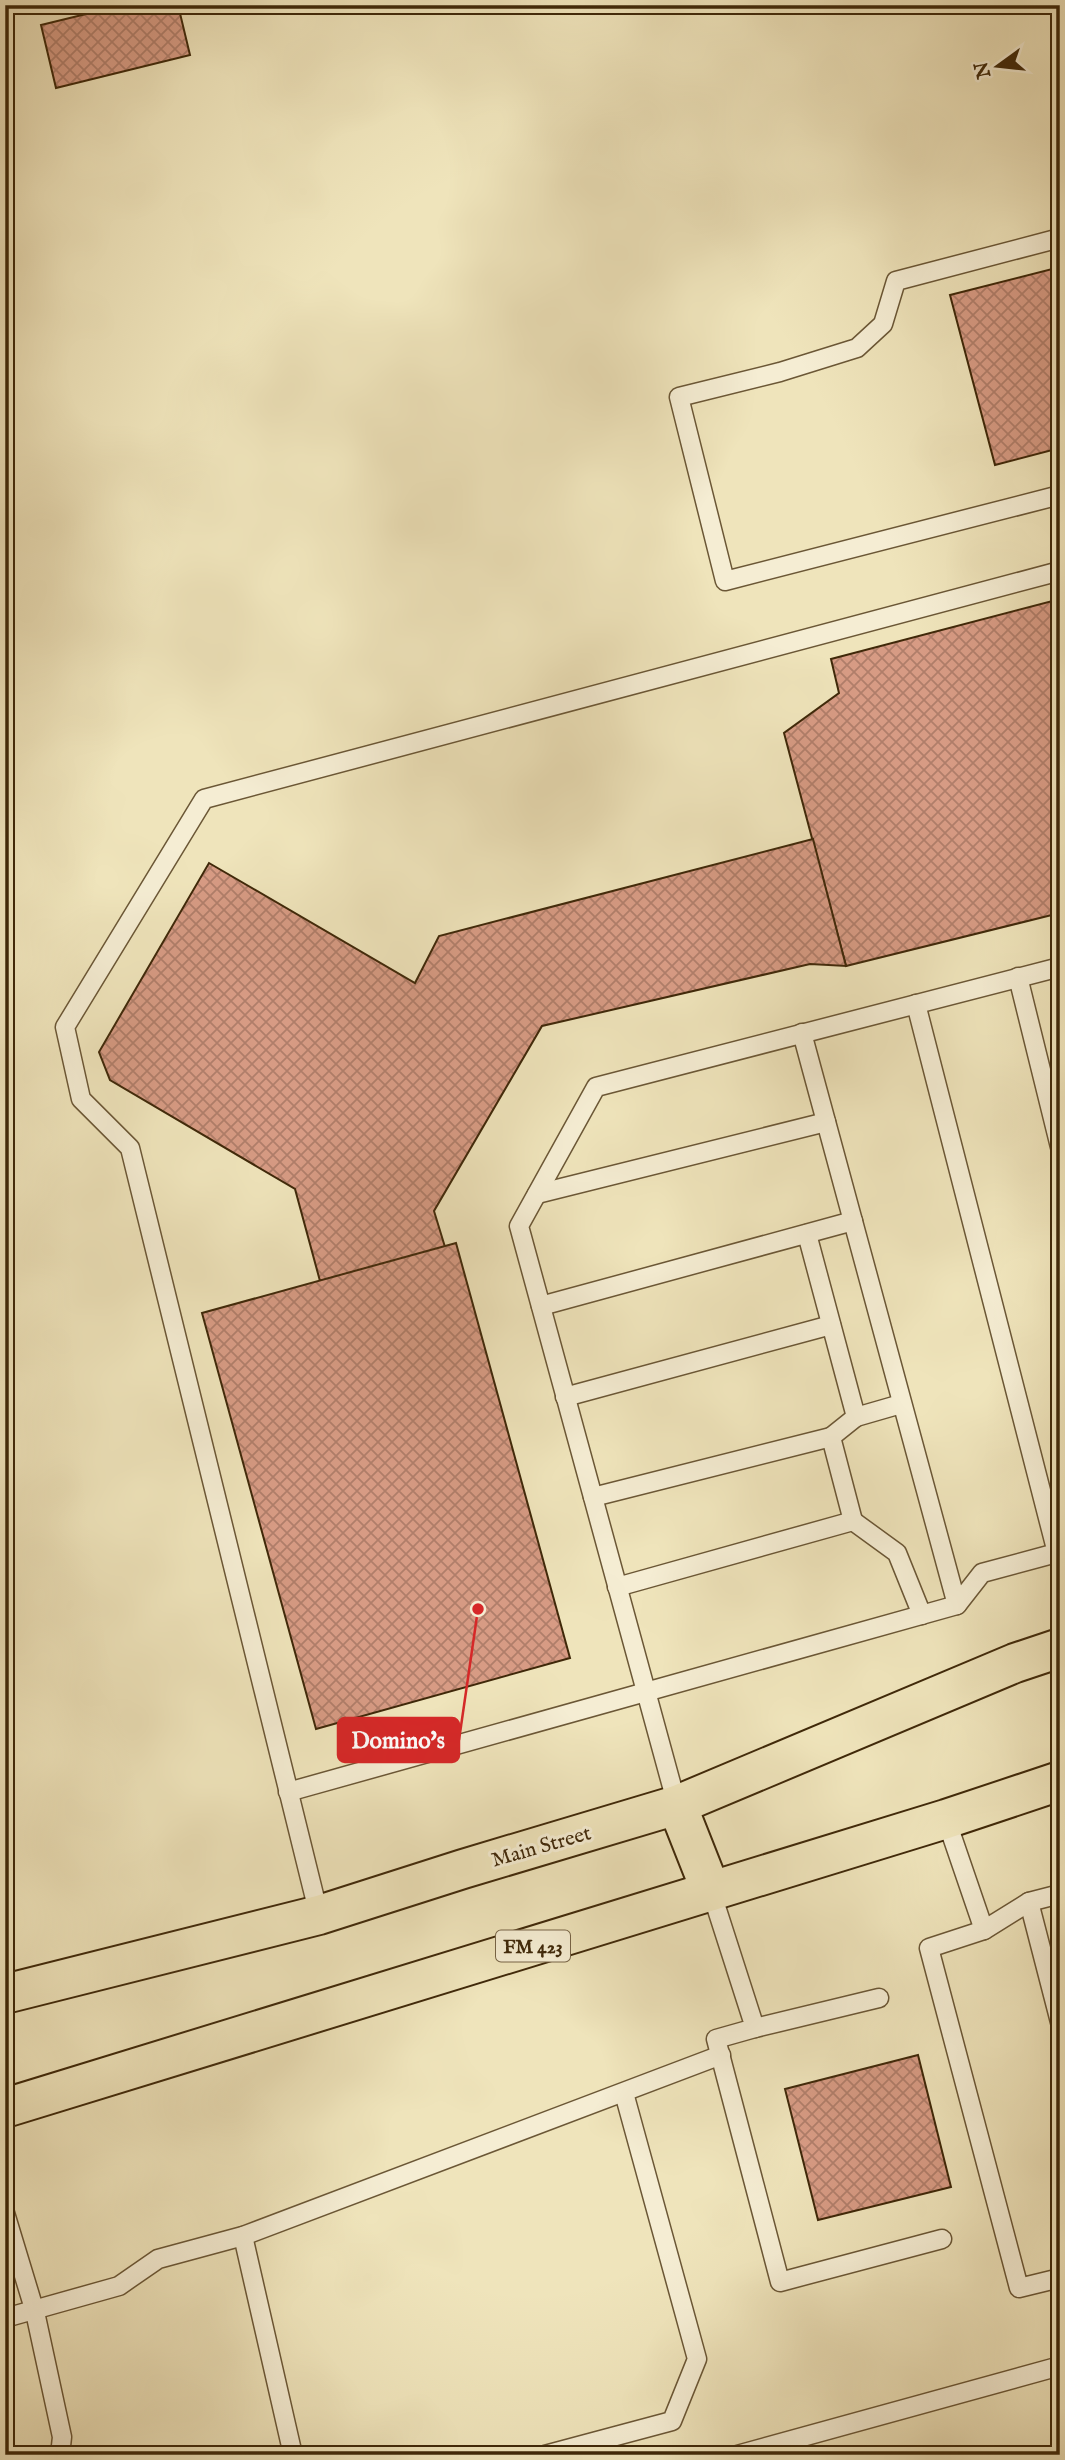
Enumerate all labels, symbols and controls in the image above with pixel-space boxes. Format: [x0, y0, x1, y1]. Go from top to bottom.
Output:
north arrow [964, 32, 1034, 102]
text: N [970, 58, 997, 82]
callout: Domino's [338, 1718, 459, 1762]
text: Domino's [351, 1727, 445, 1756]
street label: Main Street [488, 1820, 594, 1875]
road number: FM 423 [496, 1930, 570, 1962]

